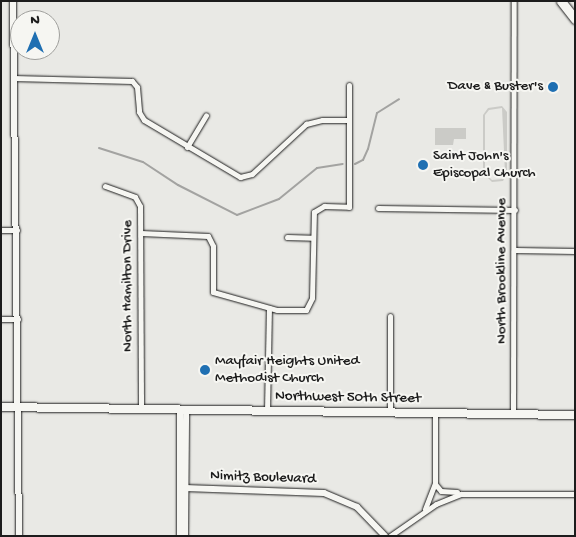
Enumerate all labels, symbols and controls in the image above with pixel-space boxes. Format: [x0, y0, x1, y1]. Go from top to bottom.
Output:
north arrow [10, 10, 60, 60]
text: N [30, 12, 40, 29]
place label: Dave & Buster's [448, 78, 543, 96]
marker: Dave & Buster's [547, 81, 559, 93]
place label: Saint John's Episcopal Church [433, 147, 536, 182]
marker: Saint John's Episcopal Church [417, 159, 429, 171]
street label: North Brookline Avenue [493, 198, 511, 344]
street label: North Hamilton Drive [119, 220, 137, 352]
place label: Mayfair Heights United Methodist Church [215, 352, 359, 387]
marker: Mayfair Heights United Methodist Church [199, 364, 211, 376]
street label: Northwest 50th Street [275, 388, 421, 408]
street label: Nimitz Boulevard [210, 467, 316, 489]

